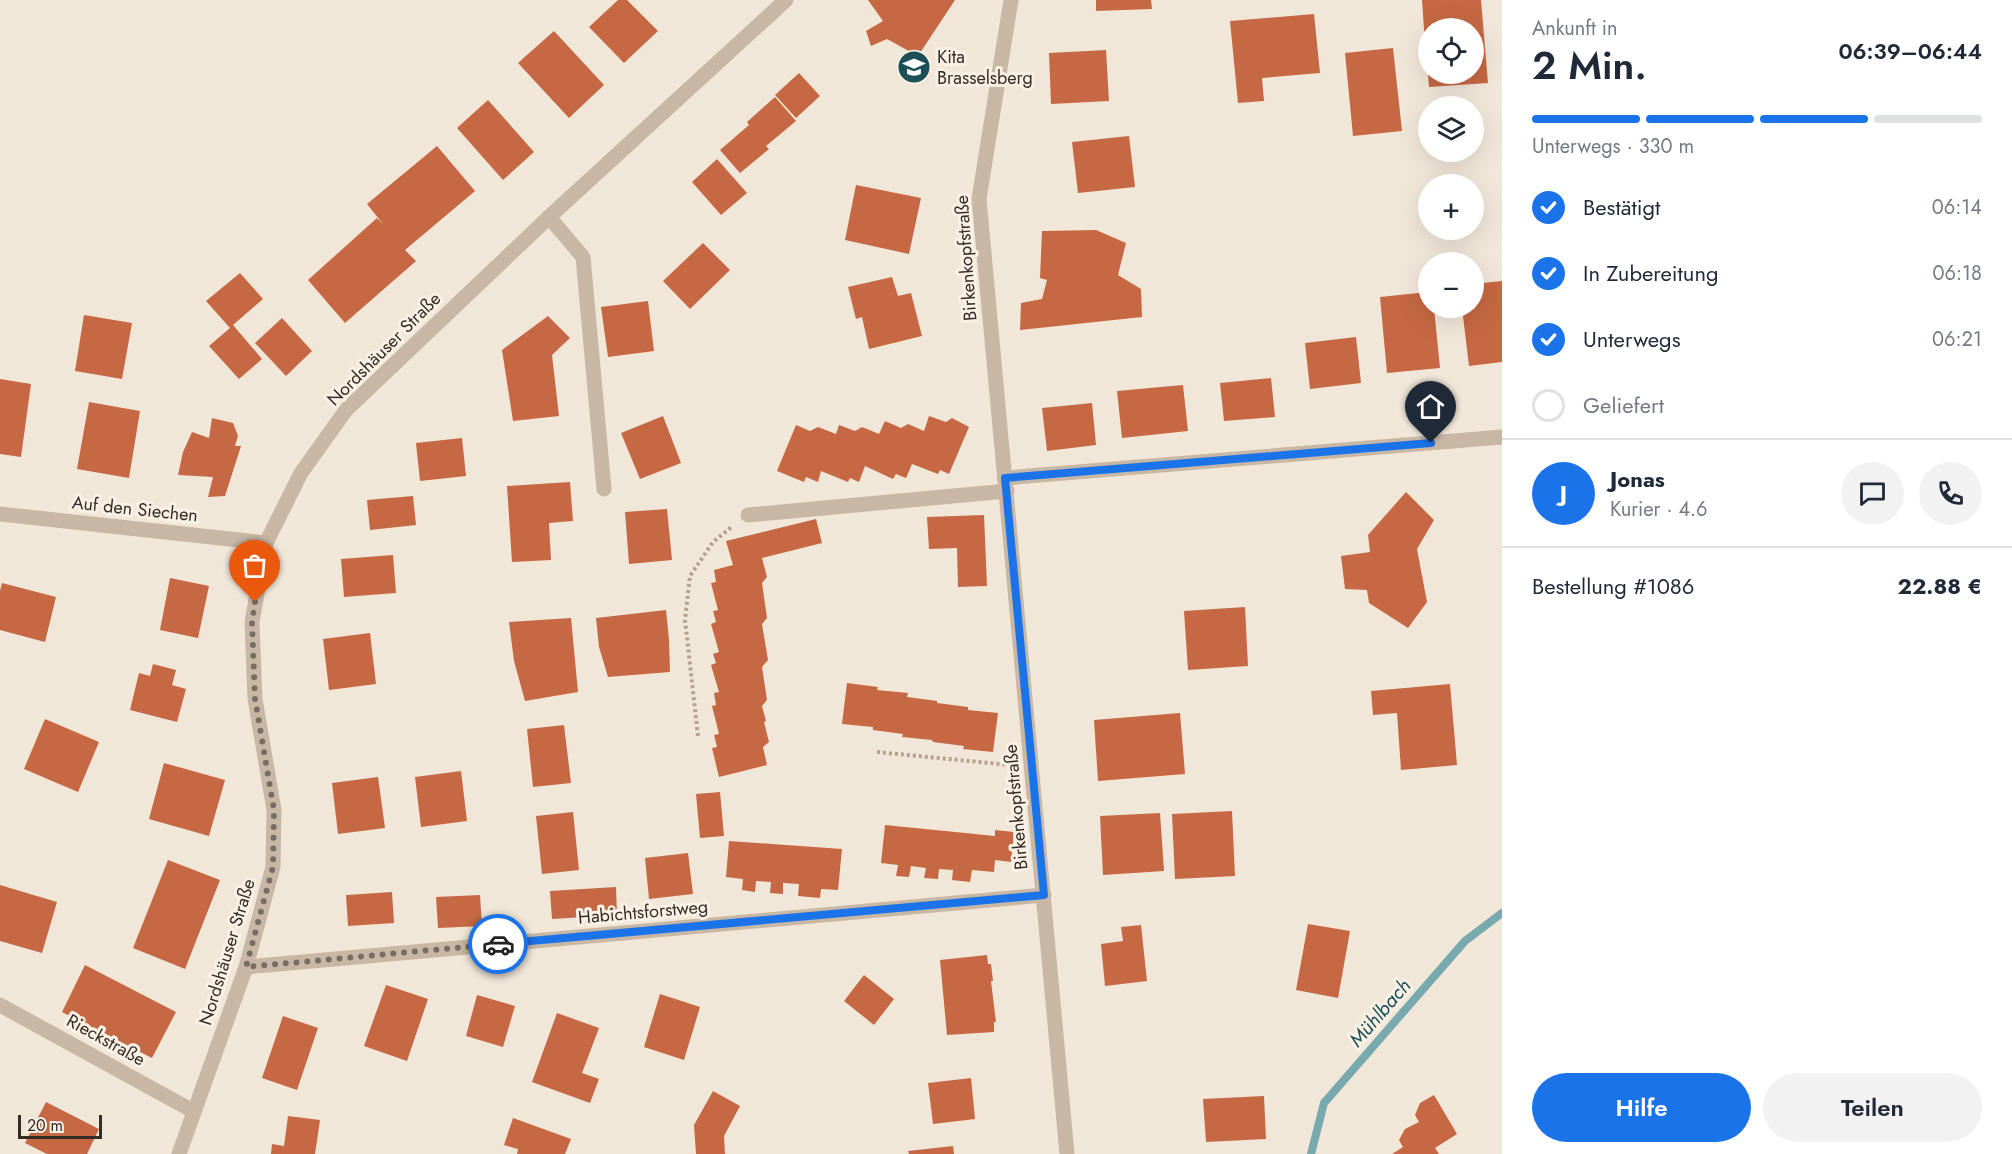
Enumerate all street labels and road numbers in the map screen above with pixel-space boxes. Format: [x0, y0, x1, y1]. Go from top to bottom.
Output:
street label: Birkenkopfstraße [949, 194, 983, 322]
street label: Nordshäuser Straße [321, 286, 447, 412]
street label: Auf den Siechen [71, 489, 199, 529]
street label: Birkenkopfstraße [998, 743, 1034, 871]
street label: Nordshäuser Straße [192, 876, 262, 1028]
street label: Habichtsforstweg [577, 893, 709, 931]
street label: Rieckstraße [62, 1008, 150, 1072]

